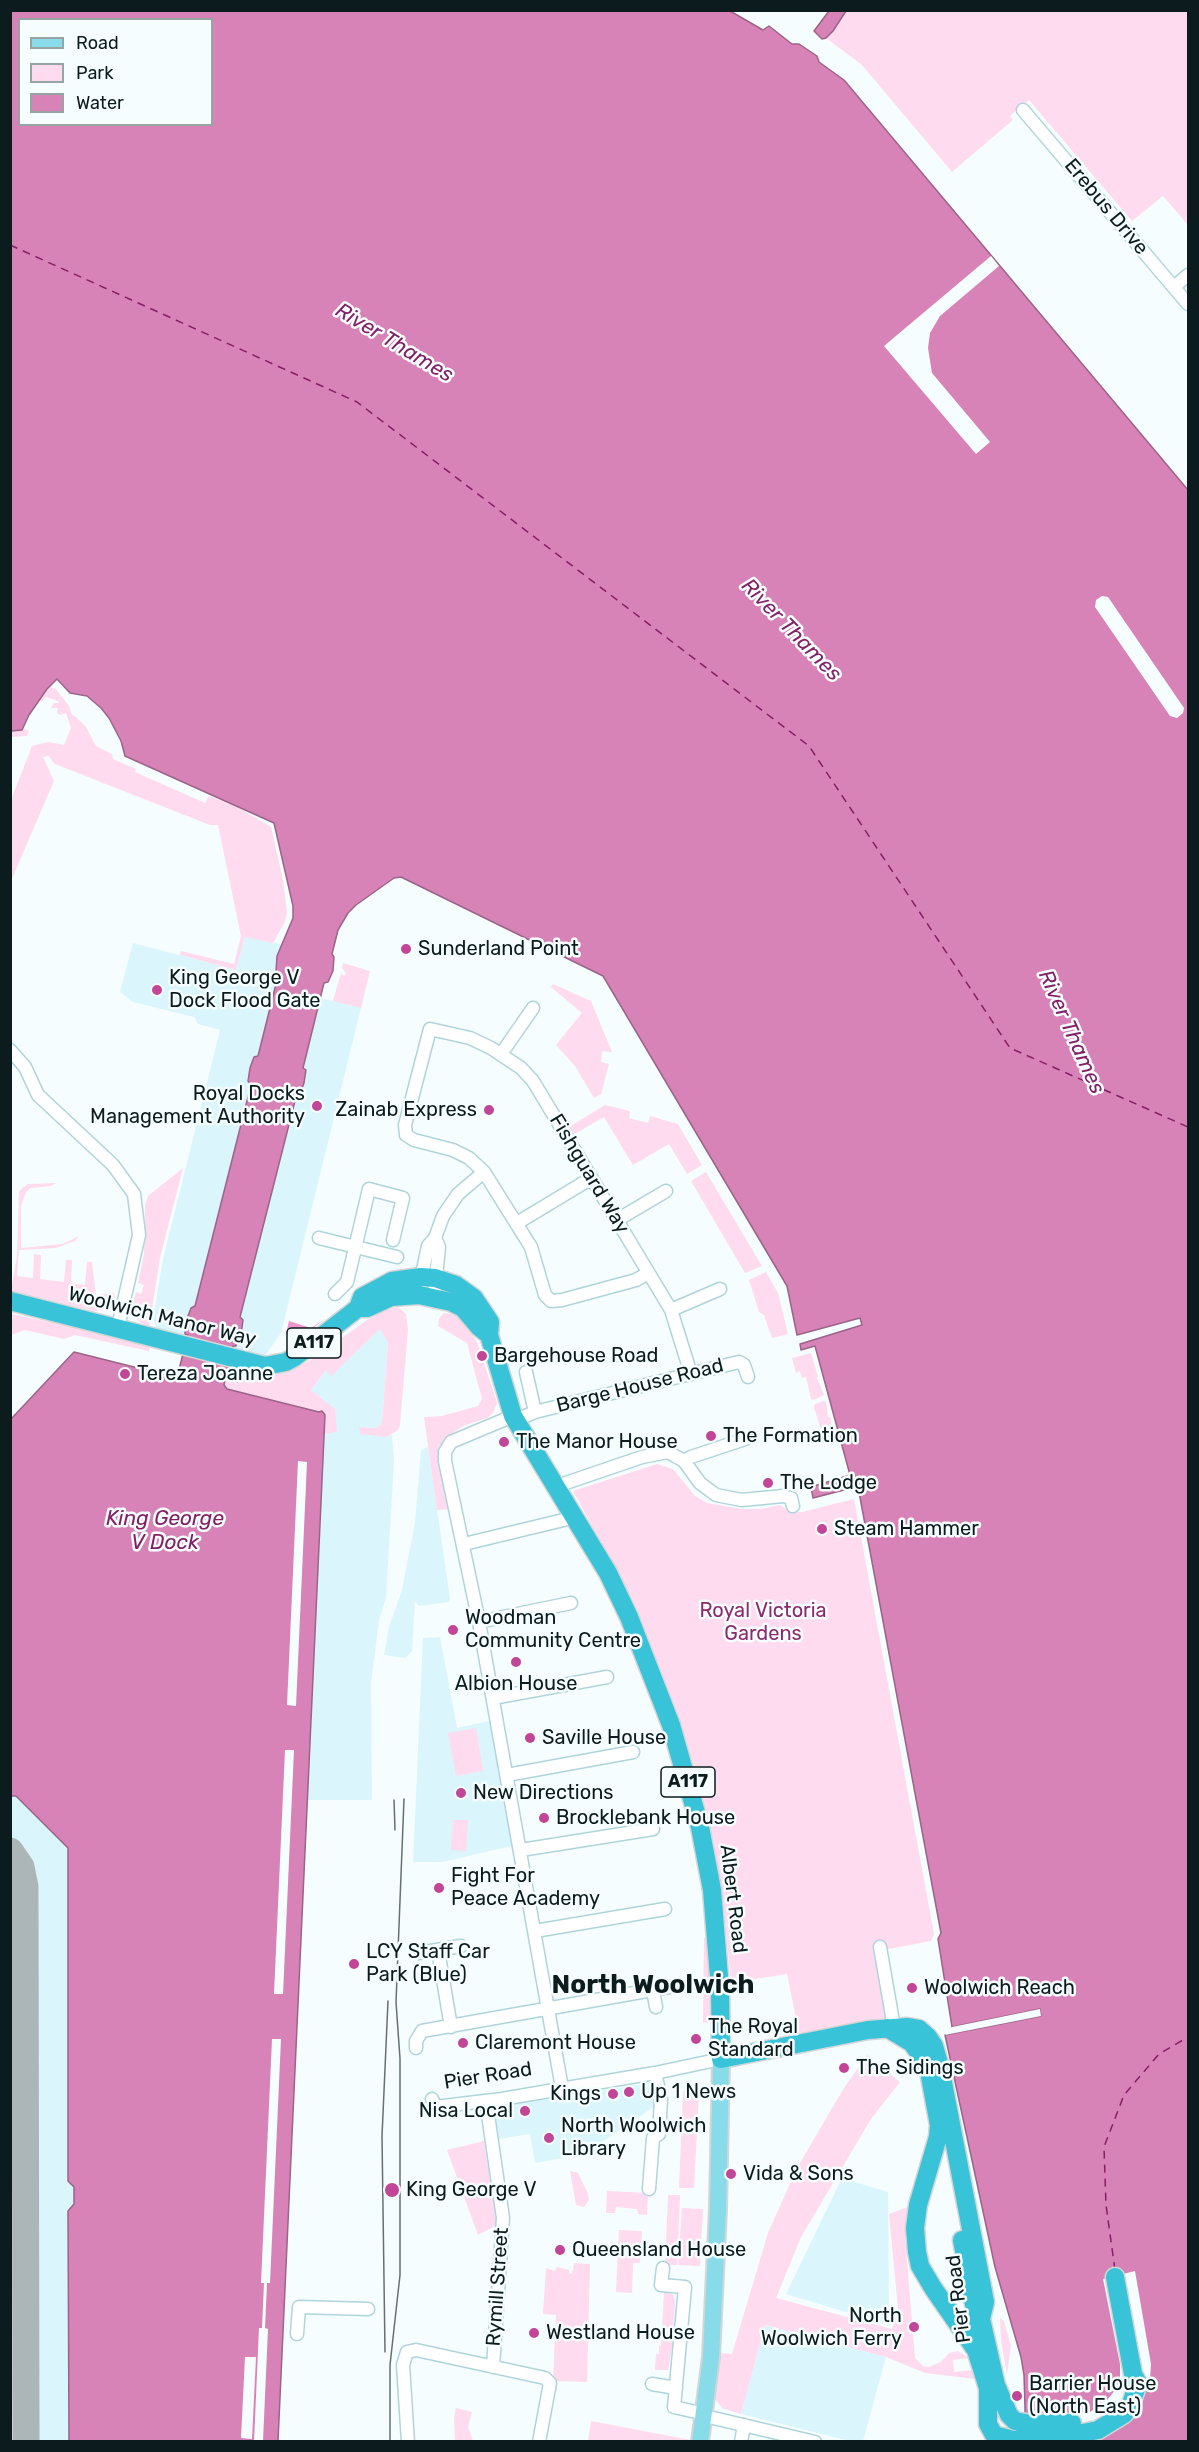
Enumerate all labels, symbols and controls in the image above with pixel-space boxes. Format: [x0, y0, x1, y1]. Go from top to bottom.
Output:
legend [18, 18, 213, 126]
text: Road [76, 32, 119, 54]
text: Park [76, 62, 113, 84]
text: Water [76, 92, 124, 114]
street label: Erebus Drive [1059, 154, 1153, 260]
water label: River Thames [331, 298, 457, 388]
water label: River Thames [736, 573, 846, 687]
place label: Sunderland Point [418, 937, 579, 961]
marker: Sunderland Point [399, 942, 413, 956]
place label: King George V Dock Flood Gate [169, 966, 320, 1013]
water label: River Thames [1032, 966, 1110, 1098]
marker: King George V Dock Flood Gate [150, 983, 164, 997]
place label: Royal Docks Management Authority [90, 1082, 305, 1129]
place label: Zainab Express [335, 1098, 477, 1122]
marker: Royal Docks Management Authority [310, 1099, 324, 1113]
marker: Zainab Express [482, 1103, 496, 1117]
street label: Fishguard Way [544, 1110, 634, 1238]
street label: Woolwich Manor Way [66, 1282, 258, 1352]
road number: A117 [287, 1328, 341, 1358]
place label: Bargehouse Road [494, 1344, 658, 1368]
marker: Bargehouse Road [475, 1349, 489, 1363]
street label: Barge House Road [554, 1354, 726, 1418]
place label: Tereza Joanne [137, 1362, 273, 1386]
marker: Tereza Joanne [118, 1367, 132, 1381]
place label: The Formation [723, 1424, 858, 1448]
marker: The Formation [704, 1429, 718, 1443]
place label: The Manor House [516, 1430, 678, 1454]
marker: The Manor House [497, 1435, 511, 1449]
place label: The Lodge [780, 1471, 877, 1495]
marker: The Lodge [761, 1476, 775, 1490]
water label: King George V Dock [106, 1506, 224, 1556]
place label: Steam Hammer [834, 1517, 979, 1541]
marker: Steam Hammer [815, 1522, 829, 1536]
park label: Royal Victoria Gardens [699, 1599, 827, 1646]
place label: Woodman Community Centre [465, 1606, 641, 1653]
marker: Woodman Community Centre [446, 1623, 460, 1637]
marker: Albion House [509, 1655, 523, 1669]
place label: Albion House [455, 1672, 577, 1696]
place label: Saville House [542, 1726, 666, 1750]
marker: Saville House [523, 1731, 537, 1745]
road number: A117 [661, 1767, 715, 1797]
place label: New Directions [473, 1781, 613, 1805]
marker: New Directions [454, 1786, 468, 1800]
place label: Brocklebank House [556, 1806, 735, 1830]
marker: Brocklebank House [537, 1811, 551, 1825]
street label: Albert Road [714, 1843, 752, 1955]
place label: Fight For Peace Academy [451, 1864, 600, 1911]
marker: Fight For Peace Academy [432, 1881, 446, 1895]
place label: LCY Staff Car Park (Blue) [366, 1940, 490, 1987]
marker: LCY Staff Car Park (Blue) [347, 1957, 361, 1971]
district label: North Woolwich [552, 1969, 754, 2001]
place label: Woolwich Reach [924, 1976, 1075, 2000]
marker: Woolwich Reach [905, 1981, 919, 1995]
place label: The Royal Standard [708, 2015, 798, 2062]
place label: Claremont House [475, 2031, 636, 2055]
marker: The Royal Standard [689, 2032, 703, 2046]
marker: Claremont House [456, 2036, 470, 2050]
place label: The Sidings [856, 2056, 964, 2080]
street label: Pier Road [442, 2057, 534, 2095]
marker: The Sidings [837, 2061, 851, 2075]
place label: Up 1 News [641, 2080, 736, 2104]
place label: Kings [550, 2082, 601, 2106]
marker: Up 1 News [622, 2085, 636, 2099]
marker: Kings [606, 2087, 620, 2101]
place label: Nisa Local [419, 2099, 513, 2123]
marker: Nisa Local [518, 2104, 532, 2118]
place label: North Woolwich Library [561, 2114, 706, 2161]
marker: North Woolwich Library [542, 2131, 556, 2145]
place label: Vida & Sons [743, 2162, 854, 2186]
marker: Vida & Sons [724, 2167, 738, 2181]
place label: King George V [406, 2178, 537, 2202]
marker: King George V [383, 2181, 401, 2199]
street label: Rymill Street [482, 2227, 514, 2347]
place label: Queensland House [572, 2238, 746, 2262]
marker: Queensland House [553, 2243, 567, 2257]
street label: Pier Road [942, 2253, 976, 2345]
place label: North Woolwich Ferry [761, 2304, 902, 2351]
marker: North Woolwich Ferry [907, 2320, 921, 2334]
place label: Westland House [546, 2321, 695, 2345]
marker: Westland House [527, 2326, 541, 2340]
place label: Barrier House (North East) [1029, 2372, 1156, 2419]
marker: Barrier House (North East) [1010, 2389, 1024, 2403]

